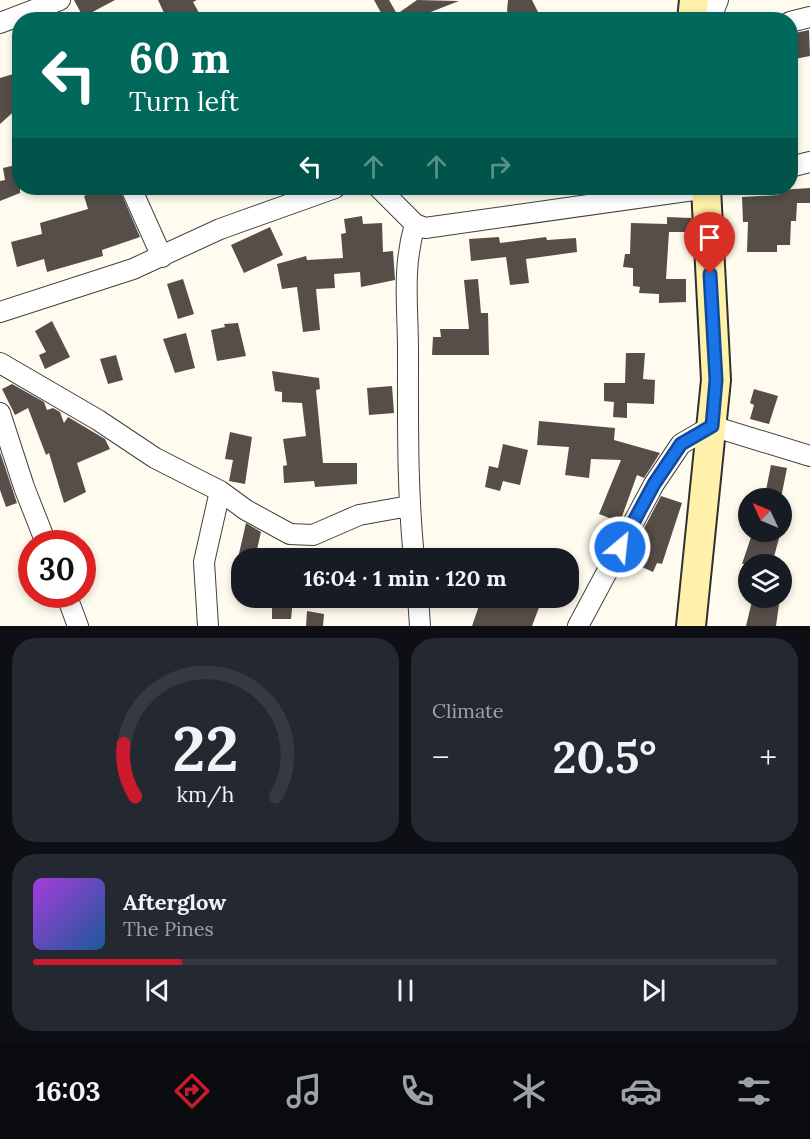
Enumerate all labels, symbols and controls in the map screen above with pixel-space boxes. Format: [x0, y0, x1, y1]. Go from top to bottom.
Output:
text: 60 m [129, 31, 230, 85]
icon: left [30, 36, 108, 114]
text: Turn left [129, 84, 239, 118]
icon: left [294, 150, 327, 183]
icon: ahead [357, 150, 390, 183]
icon: ahead [420, 150, 453, 183]
icon: right [483, 150, 516, 183]
pin [684, 212, 735, 274]
icon: arrive [693, 221, 726, 254]
north arrow [738, 488, 792, 542]
map controls [738, 488, 792, 608]
position arrow [588, 515, 652, 579]
speed limit sign: 30 [18, 530, 96, 608]
button: layers [738, 554, 792, 608]
text: 16:04 · 1 min · 120 m [303, 564, 507, 592]
text: Climate [432, 698, 504, 723]
text: 22 [172, 708, 239, 788]
text: 20.5° [553, 728, 656, 785]
text: − [432, 736, 450, 778]
text: + [759, 736, 777, 778]
text: km/h [177, 780, 235, 808]
text: Afterglow [123, 888, 226, 916]
text: The Pines [123, 916, 214, 941]
icon: previous [141, 974, 174, 1007]
icon: pause [389, 974, 422, 1007]
icon: next [637, 974, 670, 1007]
icon: directions [171, 1070, 213, 1112]
icon: music [283, 1070, 325, 1112]
icon: phone [396, 1070, 438, 1112]
icon: climate [508, 1070, 550, 1112]
icon: car [620, 1070, 662, 1112]
icon: filters [733, 1070, 775, 1112]
text: 16:03 [35, 1074, 101, 1108]

